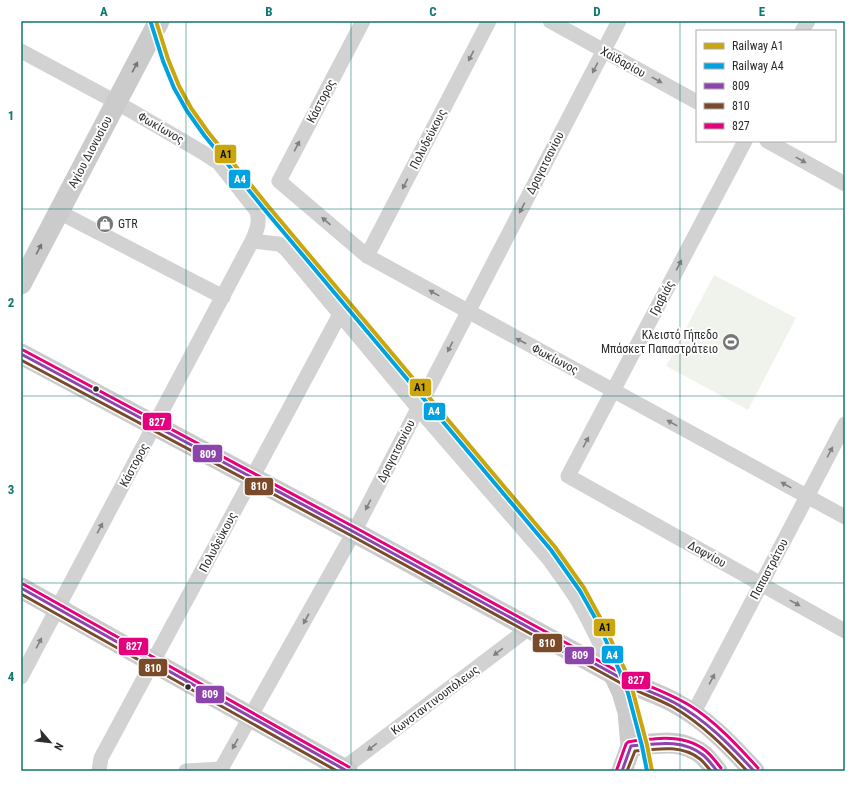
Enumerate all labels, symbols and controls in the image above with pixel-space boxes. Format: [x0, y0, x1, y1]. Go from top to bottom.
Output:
text: A [100, 4, 108, 19]
text: B [265, 4, 273, 19]
text: C [429, 4, 437, 19]
text: D [593, 4, 601, 19]
text: E [759, 4, 766, 19]
legend [696, 30, 836, 142]
text: Railway A1 [732, 39, 784, 53]
street label: Χαϊδαρίου [598, 44, 648, 80]
one-way arrow [468, 50, 474, 61]
text: Railway A4 [732, 59, 784, 73]
one-way arrow [131, 61, 138, 73]
one-way arrow [591, 62, 598, 74]
street label: Κάστορος [304, 76, 338, 125]
one-way arrow [652, 77, 663, 84]
text: 809 [732, 79, 750, 93]
text: 810 [732, 99, 750, 113]
street label: Πολυδεύκους [407, 106, 449, 171]
text: 1 [8, 108, 14, 123]
street label: Φωκίωνος [136, 109, 187, 147]
street label: Αγίου Διονυσίου [65, 114, 115, 190]
text: 827 [732, 119, 750, 133]
street label: Δραγατσανίου [523, 129, 567, 197]
one-way arrow [294, 140, 301, 152]
line badge: A1 [214, 144, 237, 164]
text: A1 [220, 148, 232, 161]
one-way arrow [796, 156, 807, 163]
line badge: A4 [228, 169, 251, 189]
text: A4 [234, 173, 246, 186]
one-way arrow [402, 178, 408, 189]
one-way arrow [519, 202, 525, 214]
shop icon: GTR [95, 214, 115, 234]
place label: GTR [118, 217, 138, 231]
one-way arrow [322, 217, 331, 226]
one-way arrow [36, 243, 42, 255]
one-way arrow [676, 259, 683, 271]
street label: Γραβιάς [647, 278, 677, 318]
one-way arrow [428, 290, 440, 296]
text: 2 [8, 295, 15, 310]
place label: Κλειστό Γήπεδο Μπάσκετ Παπαστράτειο [601, 328, 718, 356]
sports icon: Κλειστό Γήπεδο Μπάσκετ Παπαστράτειο [721, 332, 741, 352]
one-way arrow [515, 337, 527, 344]
one-way arrow [447, 341, 453, 352]
street label: Φωκίωνος [529, 341, 581, 377]
line badge: A1 [409, 378, 432, 397]
text: A1 [414, 381, 426, 394]
unlabelled marker [91, 384, 101, 394]
line badge: A4 [423, 402, 446, 421]
text: A4 [428, 405, 440, 418]
line badge: 827 [142, 412, 172, 431]
text: 827 [149, 416, 166, 429]
street label: Δραγατσανίου [374, 417, 418, 485]
one-way arrow [666, 419, 678, 426]
one-way arrow [583, 436, 590, 448]
street label: Κάστορος [117, 440, 151, 489]
line badge: 809 [192, 444, 223, 463]
one-way arrow [827, 446, 833, 458]
text: 809 [200, 448, 216, 461]
line badge: 810 [244, 477, 274, 496]
text: 810 [251, 480, 268, 493]
text: 3 [8, 482, 14, 497]
one-way arrow [780, 482, 792, 488]
one-way arrow [365, 499, 372, 510]
street label: Πολυδεύκους [196, 509, 240, 574]
one-way arrow [97, 522, 104, 534]
street label: Παπαστράτου [747, 536, 791, 602]
street label: Δαφνίου [686, 538, 729, 570]
one-way arrow [789, 600, 801, 607]
one-way arrow [302, 613, 309, 624]
line badge: A1 [593, 618, 616, 637]
text: A1 [599, 621, 611, 634]
line badge: 810 [532, 633, 563, 653]
one-way arrow [36, 637, 43, 648]
line badge: 827 [118, 637, 149, 656]
text: 810 [539, 637, 556, 650]
text: 827 [126, 640, 143, 653]
line badge: A4 [601, 645, 624, 664]
line badge: 809 [564, 646, 595, 665]
one-way arrow [493, 647, 504, 656]
text: 809 [572, 649, 588, 662]
text: A4 [606, 649, 618, 662]
line badge: 810 [138, 658, 168, 677]
text: 810 [145, 662, 162, 675]
street label: Κωνσταντινουπόλεως [388, 662, 482, 738]
text: 4 [8, 669, 15, 684]
line badge: 827 [621, 671, 651, 690]
one-way arrow [708, 673, 715, 685]
text: 827 [628, 674, 645, 687]
unlabelled marker [183, 682, 193, 692]
line badge: 809 [195, 685, 225, 704]
text: 809 [202, 688, 218, 701]
north arrow [30, 722, 70, 762]
one-way arrow [232, 738, 238, 750]
text: N [51, 740, 66, 753]
one-way arrow [367, 742, 377, 750]

